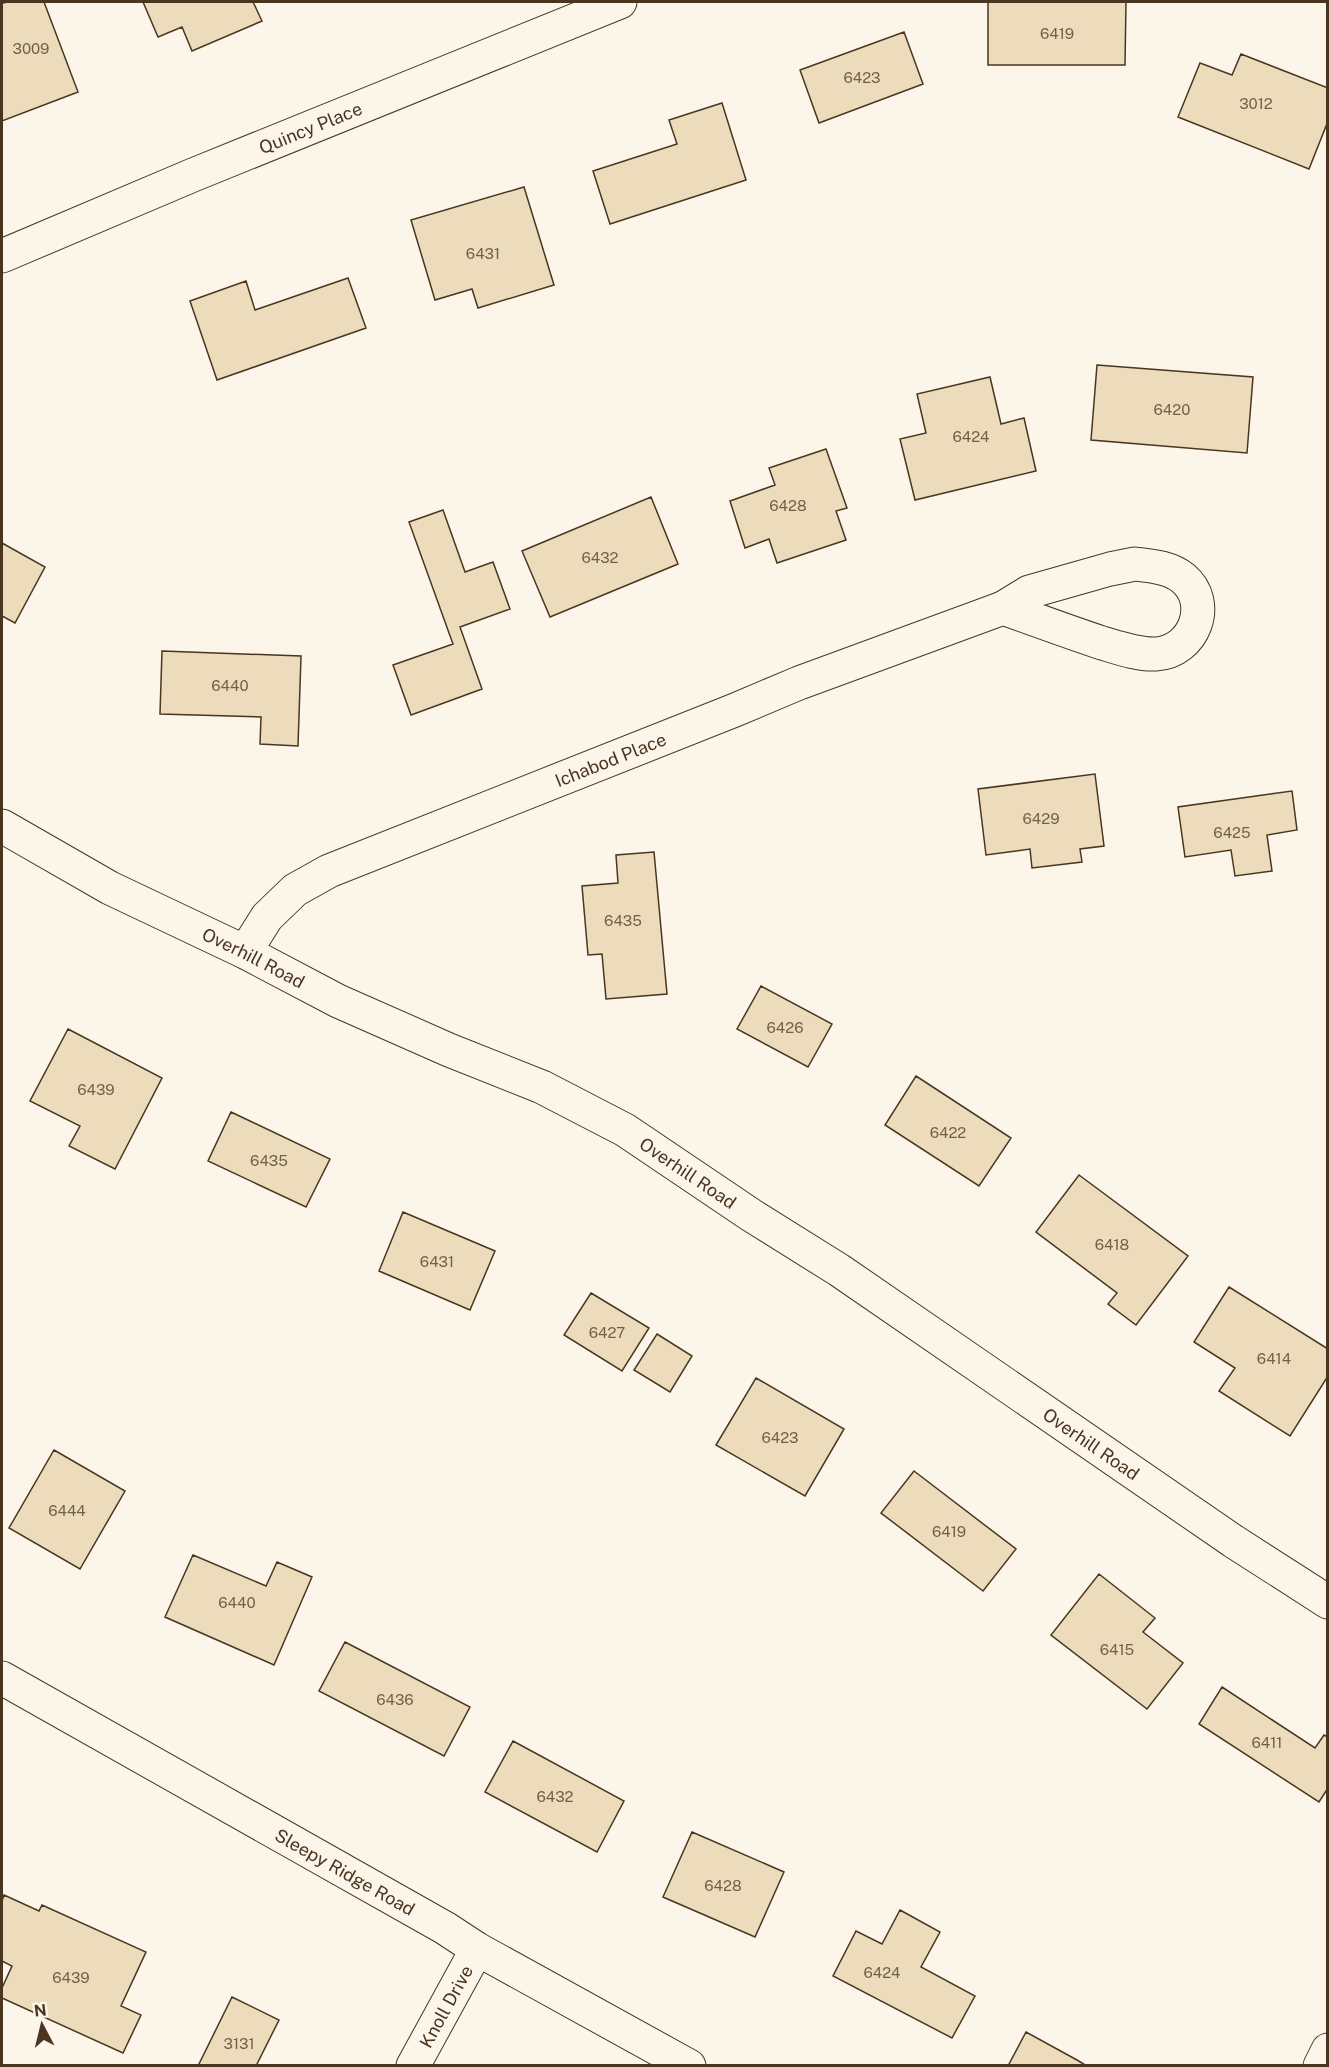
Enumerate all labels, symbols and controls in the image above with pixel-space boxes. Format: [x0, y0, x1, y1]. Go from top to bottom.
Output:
house number: 6419 [1040, 25, 1074, 42]
house number: 3009 [13, 40, 49, 57]
house number: 6423 [843, 69, 881, 86]
house number: 3012 [1239, 95, 1273, 112]
street label: Quincy Place [256, 97, 365, 158]
house number: 6431 [466, 245, 500, 262]
house number: 6420 [1154, 401, 1190, 418]
house number: 6424 [952, 428, 990, 445]
house number: 6428 [769, 497, 807, 514]
house number: 6432 [581, 549, 619, 566]
house number: 6440 [211, 677, 249, 694]
street label: Ichabod Place [552, 728, 669, 791]
house number: 6429 [1022, 810, 1060, 827]
house number: 6425 [1213, 824, 1251, 841]
house number: 6435 [604, 912, 642, 929]
street label: Overhill Road [199, 923, 308, 992]
house number: 6426 [766, 1019, 804, 1036]
house number: 6439 [77, 1081, 115, 1098]
house number: 6422 [930, 1124, 966, 1141]
street label: Overhill Road [636, 1132, 740, 1213]
house number: 6435 [250, 1152, 288, 1169]
house number: 6418 [1095, 1236, 1129, 1253]
house number: 6431 [420, 1253, 454, 1270]
house number: 6427 [589, 1324, 625, 1341]
house number: 6414 [1257, 1350, 1291, 1367]
street label: Overhill Road [1039, 1403, 1143, 1484]
house number: 6423 [761, 1429, 799, 1446]
house number: 6444 [48, 1502, 86, 1519]
house number: 6419 [932, 1523, 966, 1540]
house number: 6440 [218, 1594, 256, 1611]
house number: 6415 [1100, 1641, 1134, 1658]
house number: 6436 [376, 1691, 414, 1708]
house number: 6411 [1252, 1734, 1282, 1751]
house number: 6432 [536, 1788, 574, 1805]
street label: Sleepy Ridge Road [271, 1824, 419, 1919]
house number: 6428 [704, 1877, 742, 1894]
street label: Knoll Drive [415, 1961, 477, 2051]
house number: 6424 [863, 1964, 901, 1981]
house number: 6439 [52, 1969, 90, 1986]
north arrow [12, 1995, 72, 2055]
text: N [33, 2000, 48, 2021]
house number: 3131 [223, 2035, 255, 2052]

